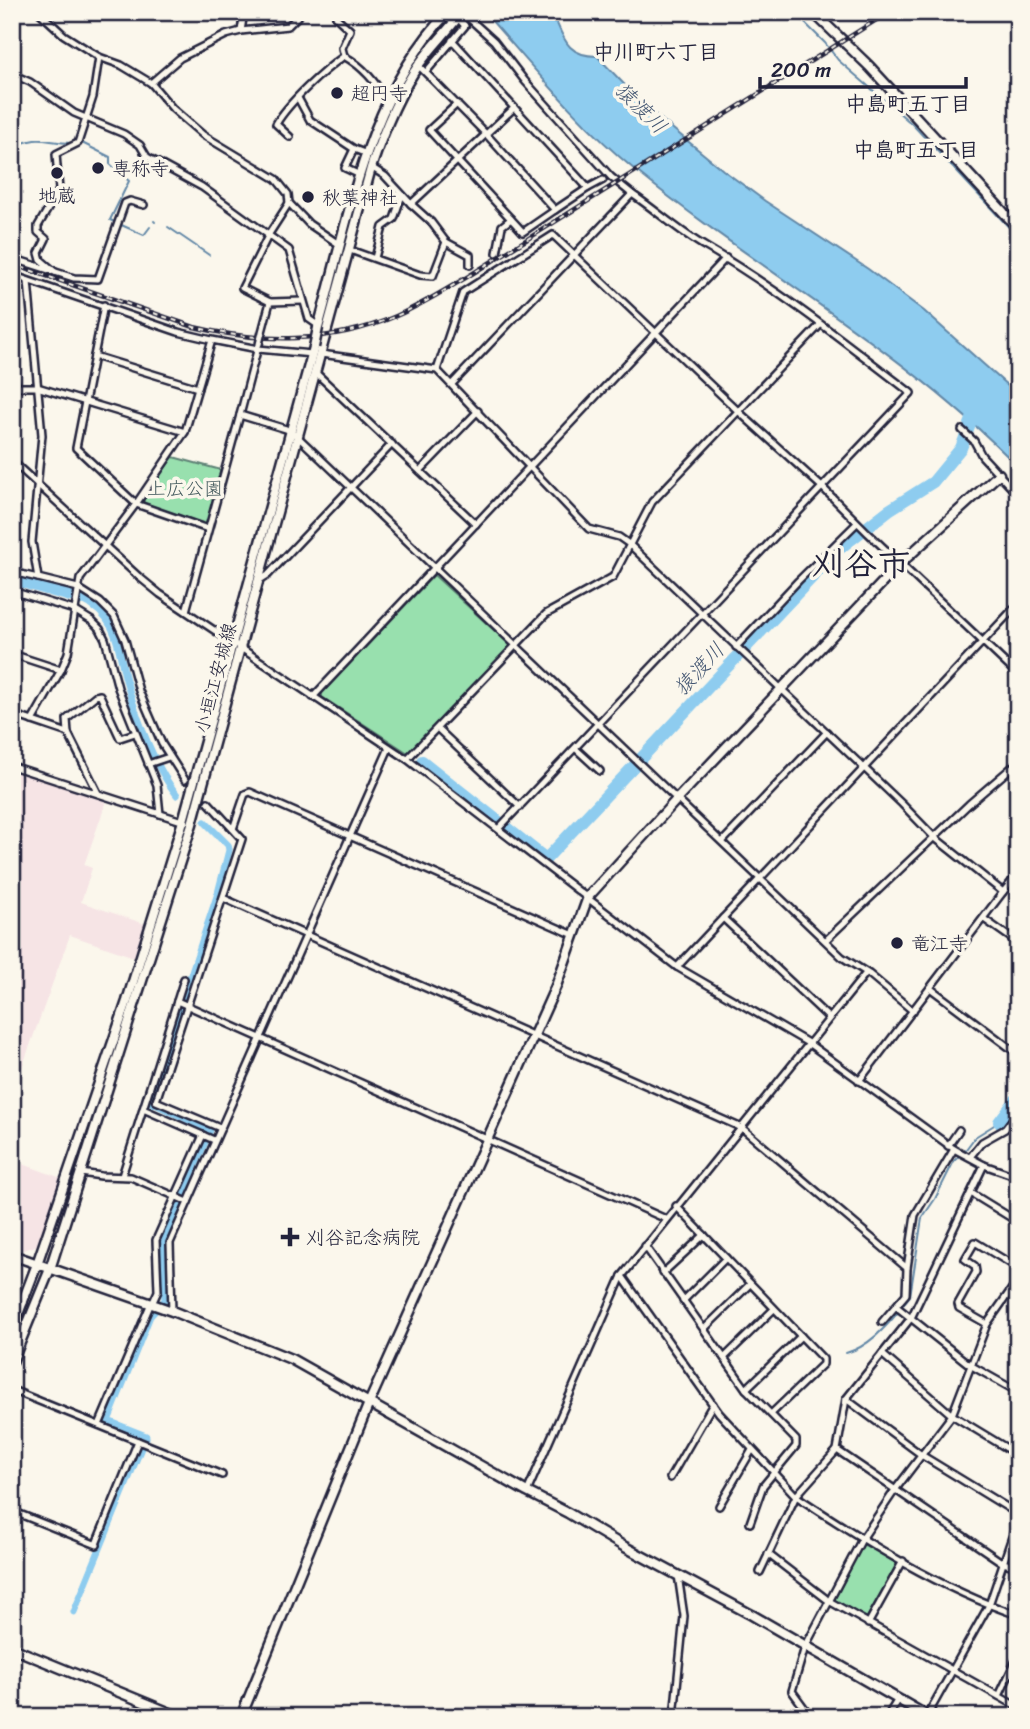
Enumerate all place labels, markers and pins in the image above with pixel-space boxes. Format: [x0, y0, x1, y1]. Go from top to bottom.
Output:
place label: 超円寺 [351, 77, 408, 110]
marker: 超円寺 [329, 85, 345, 101]
place label: 専称寺 [112, 152, 169, 185]
marker: 専称寺 [90, 160, 106, 176]
marker: 地蔵 [49, 165, 65, 181]
place label: 地蔵 [38, 179, 76, 212]
place label: 秋葉神社 [322, 181, 398, 214]
marker: 秋葉神社 [300, 189, 316, 205]
place label: 竜江寺 [911, 927, 968, 960]
marker: 竜江寺 [889, 935, 905, 951]
place label: 刈谷記念病院 [306, 1221, 420, 1254]
marker: 刈谷記念病院 [280, 1227, 300, 1247]

